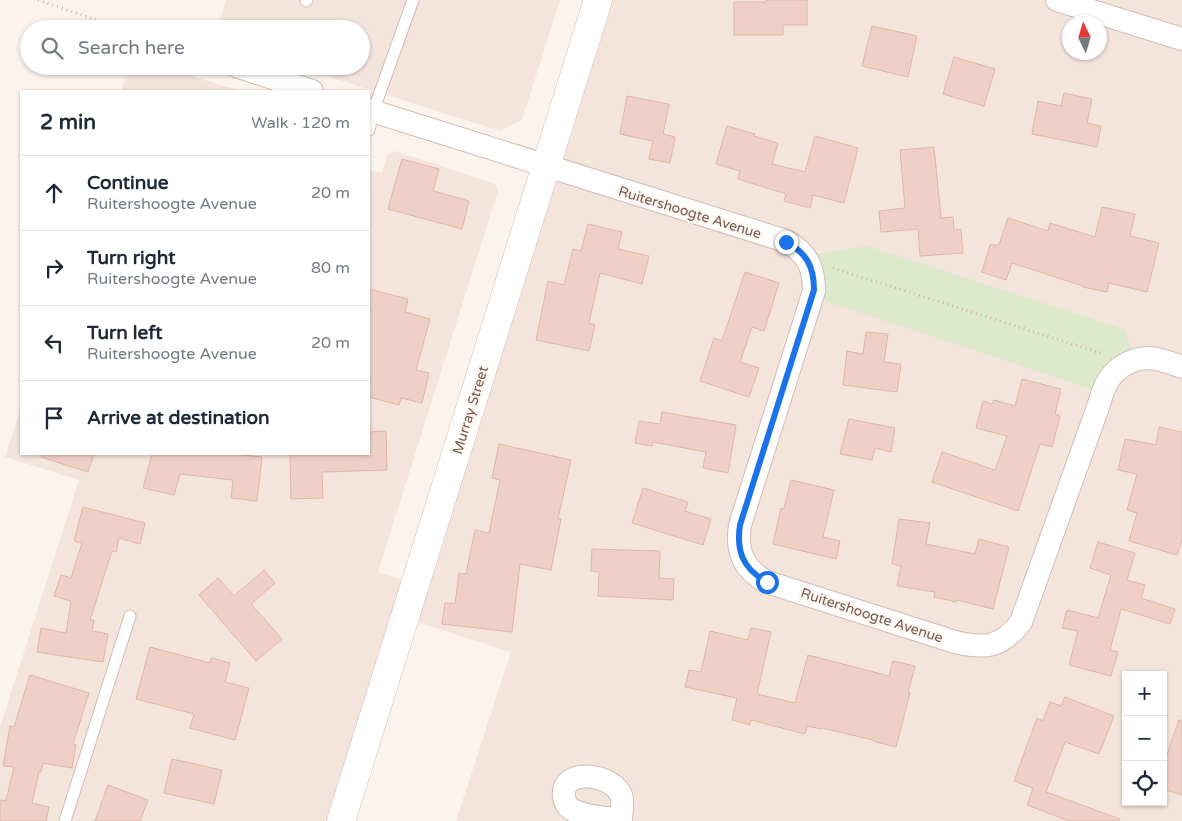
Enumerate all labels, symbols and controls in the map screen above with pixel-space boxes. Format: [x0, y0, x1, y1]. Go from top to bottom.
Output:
north arrow [1062, 15, 1107, 60]
search box [20, 20, 370, 75]
icon: search [38, 34, 66, 62]
text: Search here [78, 37, 185, 59]
text: 2 min [40, 110, 96, 135]
text: Walk · 120 m [251, 113, 350, 133]
text: Continue [87, 172, 169, 194]
icon: ahead [40, 179, 68, 207]
text: 20 m [311, 183, 350, 203]
street label: Ruitershoogte Avenue [616, 183, 763, 242]
text: Ruitershoogte Avenue [87, 194, 257, 214]
route end [775, 231, 798, 254]
text: Turn right [87, 247, 175, 269]
icon: right [40, 254, 68, 282]
text: 80 m [311, 258, 350, 278]
text: Ruitershoogte Avenue [87, 269, 257, 289]
text: Turn left [87, 322, 163, 344]
icon: left [40, 329, 68, 357]
text: 20 m [311, 333, 350, 353]
text: Ruitershoogte Avenue [87, 344, 257, 364]
street label: Murray Street [449, 363, 492, 456]
icon: arrive [40, 404, 68, 432]
text: Arrive at destination [87, 407, 270, 429]
route start [756, 571, 779, 594]
street label: Ruitershoogte Avenue [799, 584, 945, 647]
map controls [1122, 671, 1167, 806]
button: + [1122, 671, 1167, 716]
button: − [1122, 716, 1167, 761]
button: locate [1122, 761, 1167, 806]

